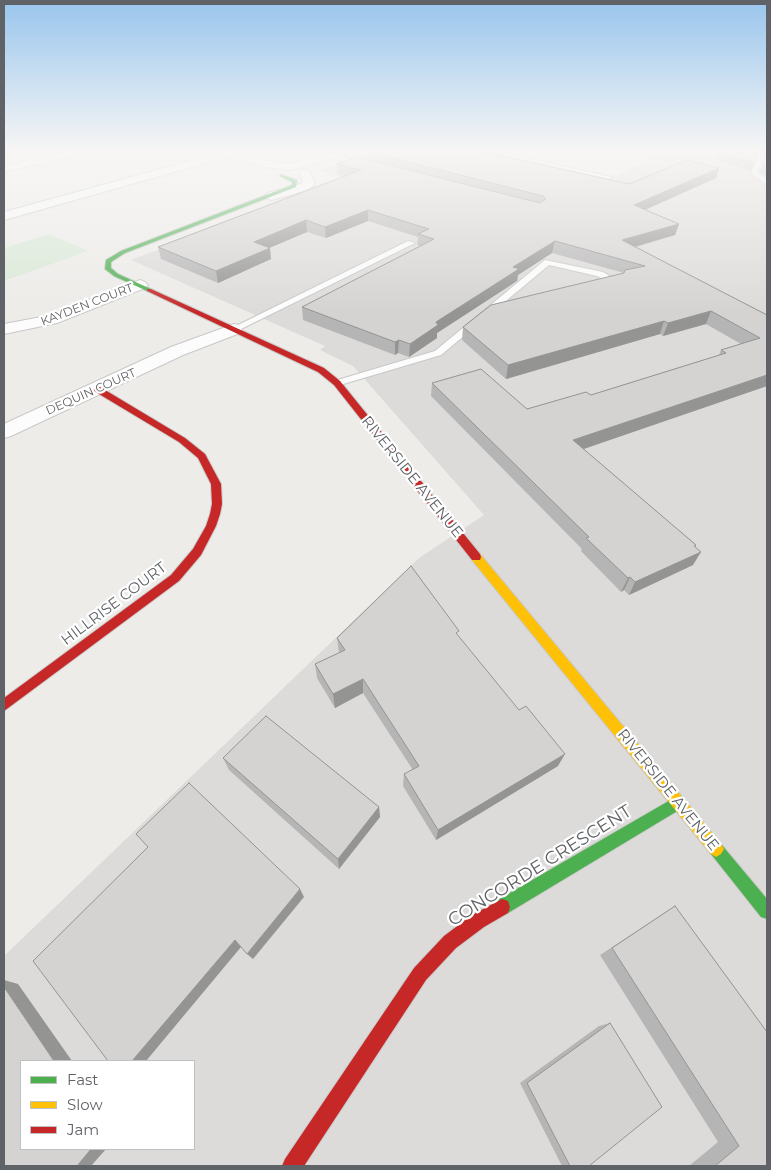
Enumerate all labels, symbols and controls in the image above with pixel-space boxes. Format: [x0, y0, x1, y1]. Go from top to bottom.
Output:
street label: KAYDEN COURT [39, 281, 135, 329]
street label: DEQUIN COURT [44, 366, 138, 418]
street label: RIVERSIDE AVENUE [357, 413, 467, 541]
street label: HILLRISE COURT [58, 559, 170, 649]
street label: RIVERSIDE AVENUE [613, 726, 723, 854]
street label: CONCORDE CRESCENT [444, 801, 636, 931]
legend [20, 1060, 195, 1150]
text: Fast [67, 1070, 98, 1089]
text: Slow [67, 1095, 103, 1114]
text: Jam [67, 1120, 99, 1139]

